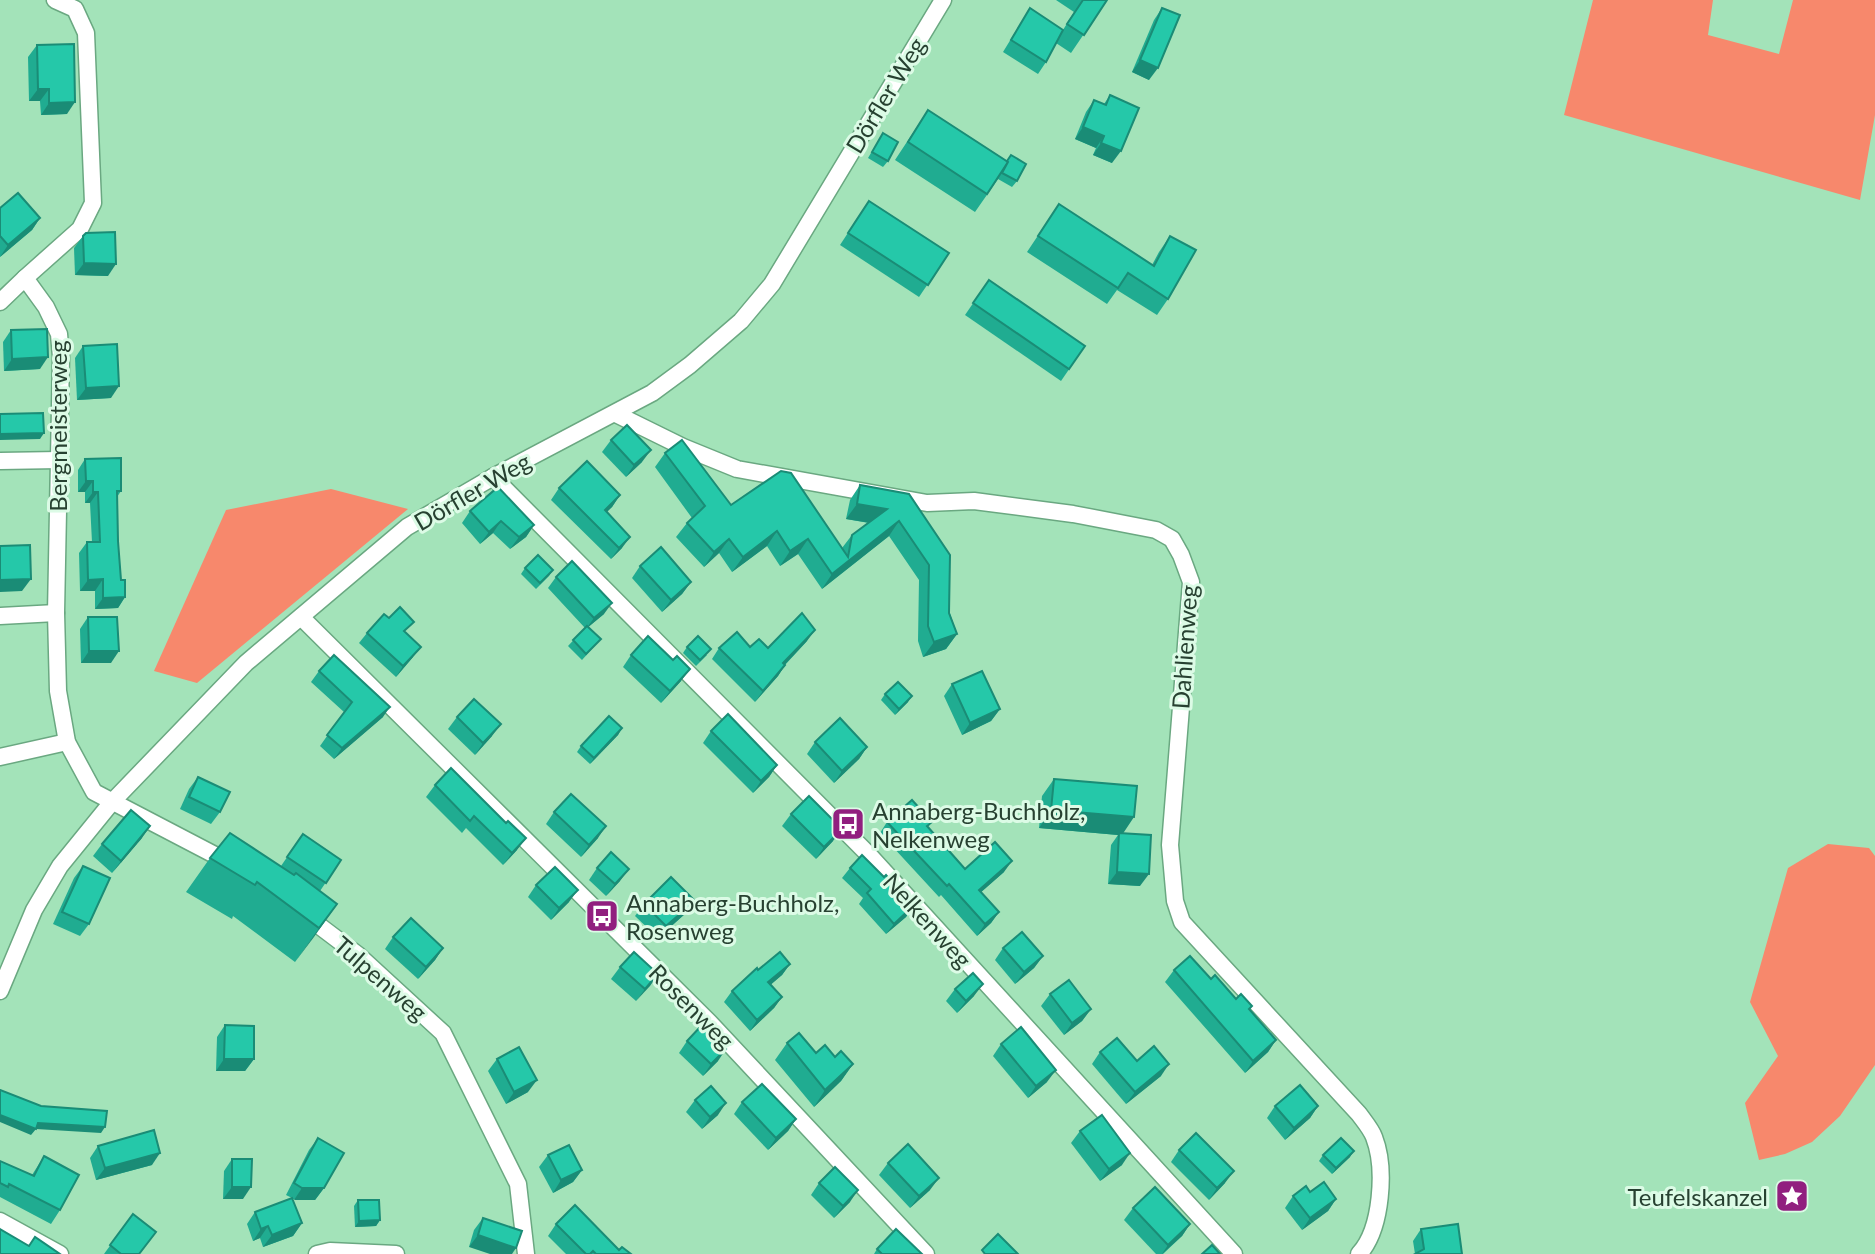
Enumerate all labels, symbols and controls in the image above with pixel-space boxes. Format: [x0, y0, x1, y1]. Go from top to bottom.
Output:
street label: Dörfler Weg [839, 32, 931, 158]
street label: Bergmeisterweg [43, 340, 72, 512]
street label: Dörfler Weg [408, 446, 536, 536]
street label: Dahlienweg [1165, 584, 1203, 710]
place label: Annaberg-Buchholz, Nelkenweg [872, 796, 1085, 853]
bus stop icon: Annaberg-Buchholz, Nelkenweg [829, 805, 867, 843]
street label: Nelkenweg [878, 867, 978, 973]
place label: Annaberg-Buchholz, Rosenweg [626, 888, 839, 945]
bus stop icon: Annaberg-Buchholz, Rosenweg [583, 897, 621, 935]
street label: Tulpenweg [328, 930, 434, 1026]
street label: Rosenweg [644, 958, 740, 1054]
place icon: Teufelskanzel [1773, 1177, 1811, 1215]
place label: Teufelskanzel [1627, 1182, 1768, 1211]

